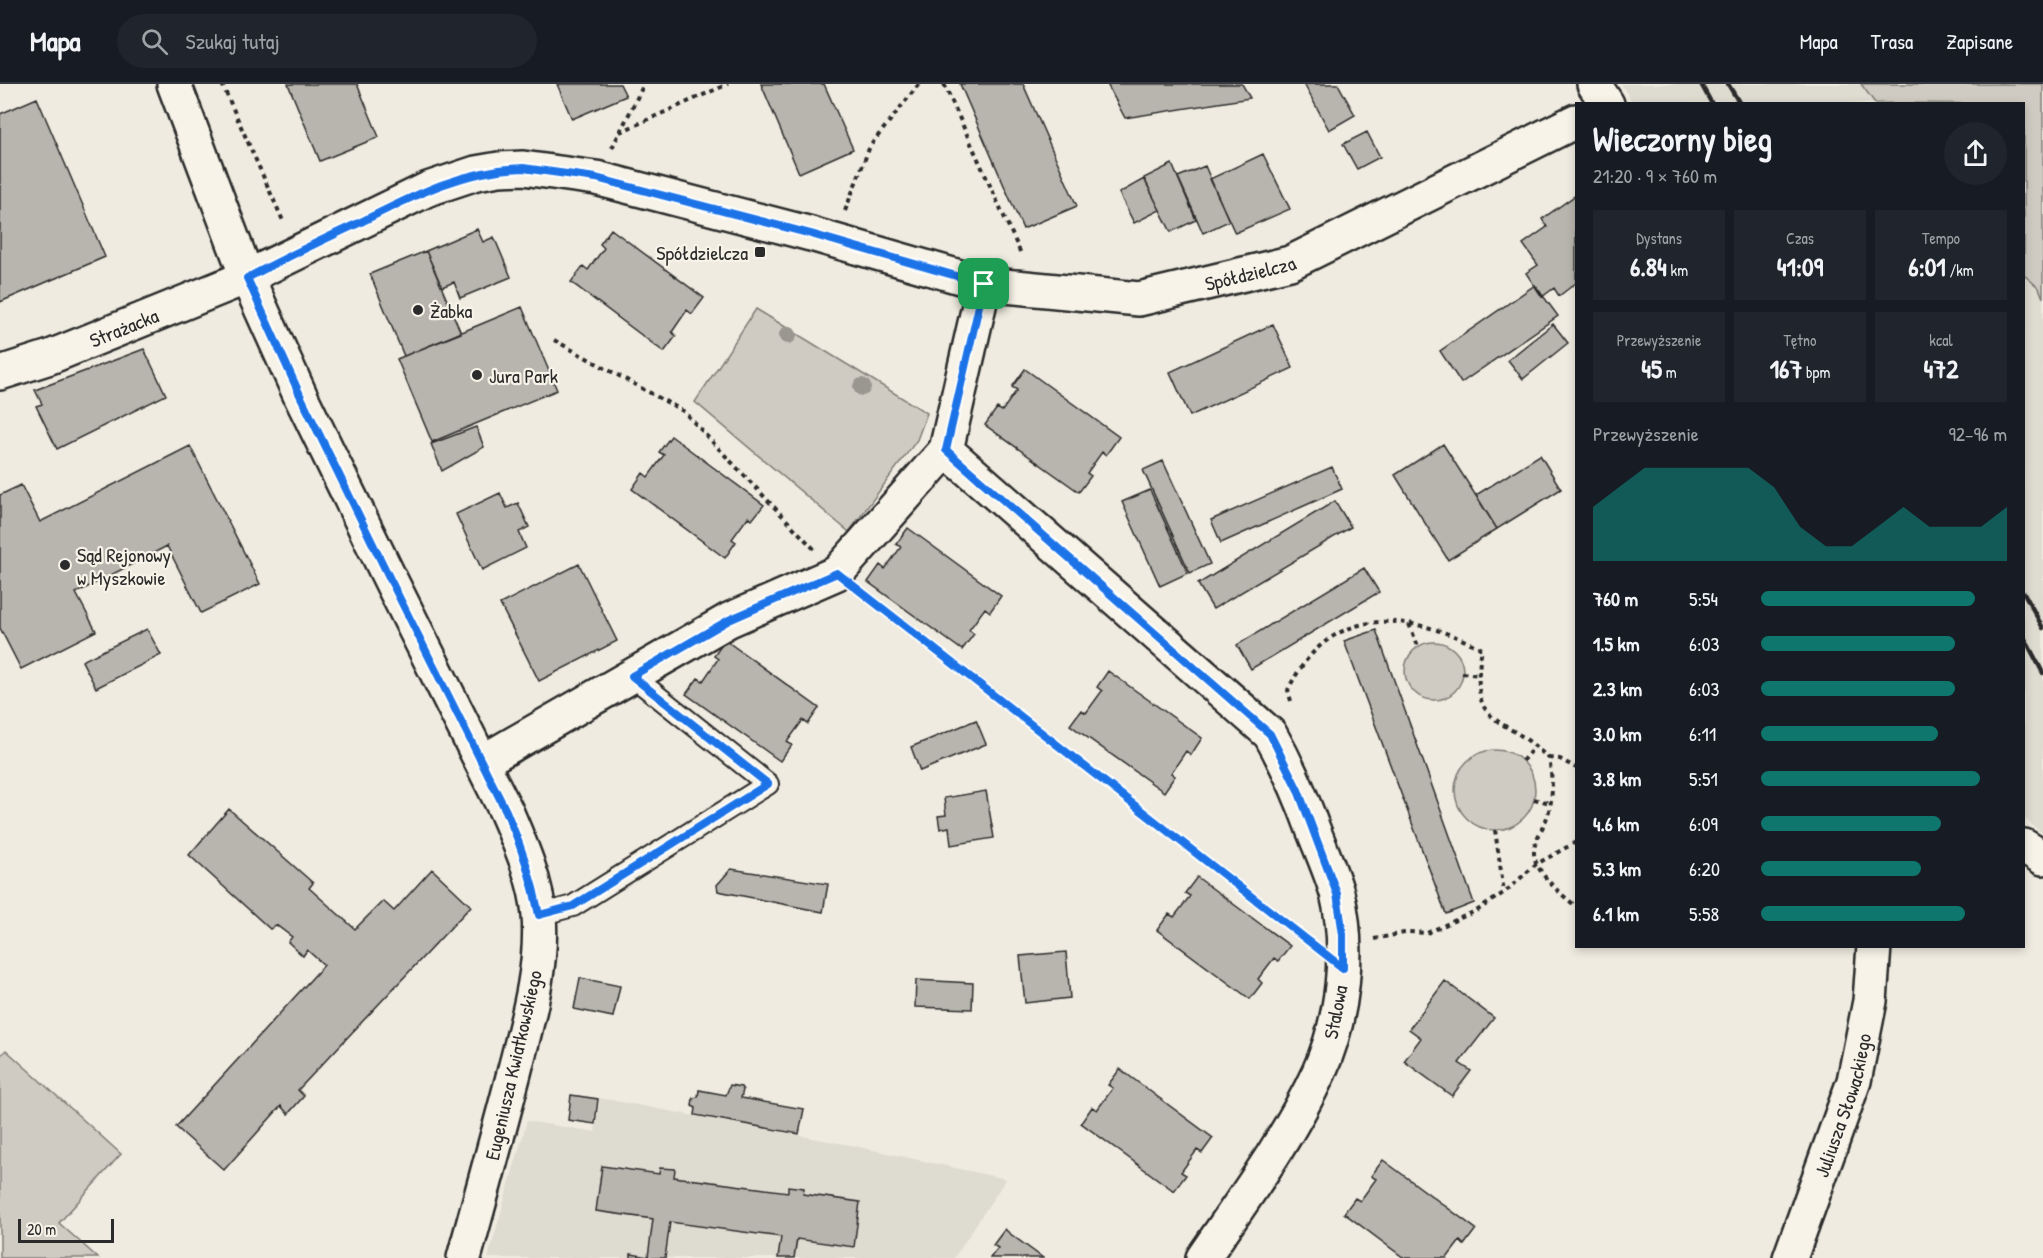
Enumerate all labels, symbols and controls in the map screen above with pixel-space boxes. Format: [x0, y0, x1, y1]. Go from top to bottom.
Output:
search box [117, 14, 537, 68]
text: Mapa [30, 22, 81, 60]
icon: search [138, 25, 171, 58]
text: Szukaj tutaj [186, 26, 280, 56]
text: Mapa [1800, 27, 1838, 56]
text: Trasa [1871, 27, 1913, 56]
text: Zapisane [1946, 27, 2013, 56]
text: Wieczorny bieg [1593, 117, 1772, 161]
button: share [1944, 122, 2007, 185]
text: 21:20 · 9 × 760 m [1593, 162, 1717, 189]
text: Dystans [1636, 227, 1682, 249]
text: Czas [1786, 227, 1814, 249]
text: Tempo [1922, 227, 1960, 249]
place label: Spółdzielcza [656, 239, 748, 266]
marker: Spółdzielcza [753, 245, 767, 259]
street label: Spółdzielcza [1202, 249, 1300, 296]
text: 6.84 [1630, 249, 1667, 284]
text: 41:09 [1777, 249, 1823, 284]
text: 6:01 [1908, 249, 1946, 284]
pin [958, 258, 1009, 309]
text: km [1667, 259, 1688, 281]
text: /km [1946, 259, 1974, 281]
icon: arrive [967, 267, 1000, 300]
place label: Żabka [430, 297, 473, 324]
street label: Strażacka [85, 301, 162, 353]
marker: Żabka [411, 303, 425, 317]
text: Przewyższenie [1617, 329, 1701, 351]
text: Tętno [1783, 329, 1817, 351]
text: kcal [1929, 329, 1953, 351]
text: 45 [1641, 351, 1662, 386]
text: 167 [1770, 351, 1802, 386]
text: 472 [1924, 351, 1958, 386]
text: m [1662, 361, 1677, 383]
text: bpm [1802, 361, 1830, 383]
place label: Jura Park [489, 362, 558, 389]
marker: Jura Park [470, 368, 484, 382]
text: Przewyższenie [1593, 420, 1699, 447]
text: 92–96 m [1948, 420, 2007, 447]
place label: Sąd Rejonowy w Myszkowie [77, 541, 171, 591]
marker: Sąd Rejonowy w Myszkowie [58, 558, 72, 572]
text: 760 m [1593, 585, 1638, 612]
text: 5:54 [1689, 585, 1718, 612]
text: 1.5 km [1593, 630, 1640, 657]
text: 6:03 [1689, 630, 1720, 657]
text: 2.3 km [1593, 675, 1642, 702]
text: 6:03 [1689, 675, 1720, 702]
text: 3.0 km [1593, 720, 1642, 747]
text: 6:11 [1689, 720, 1716, 747]
text: 3.8 km [1593, 765, 1641, 792]
text: 5:51 [1689, 765, 1718, 792]
text: 4.6 km [1593, 810, 1639, 837]
text: 6:09 [1689, 810, 1718, 837]
text: 5.3 km [1593, 855, 1641, 882]
text: 6:20 [1689, 855, 1720, 882]
text: 6.1 km [1593, 900, 1639, 927]
text: 5:58 [1689, 900, 1719, 927]
street label: Eugeniusza Kwiatkowskiego [478, 968, 548, 1162]
street label: Stalowa [1317, 983, 1353, 1041]
street label: Juliusza Słowackiego [1807, 1031, 1877, 1180]
scale bar [18, 1216, 114, 1244]
text: 20 m [27, 1218, 56, 1240]

